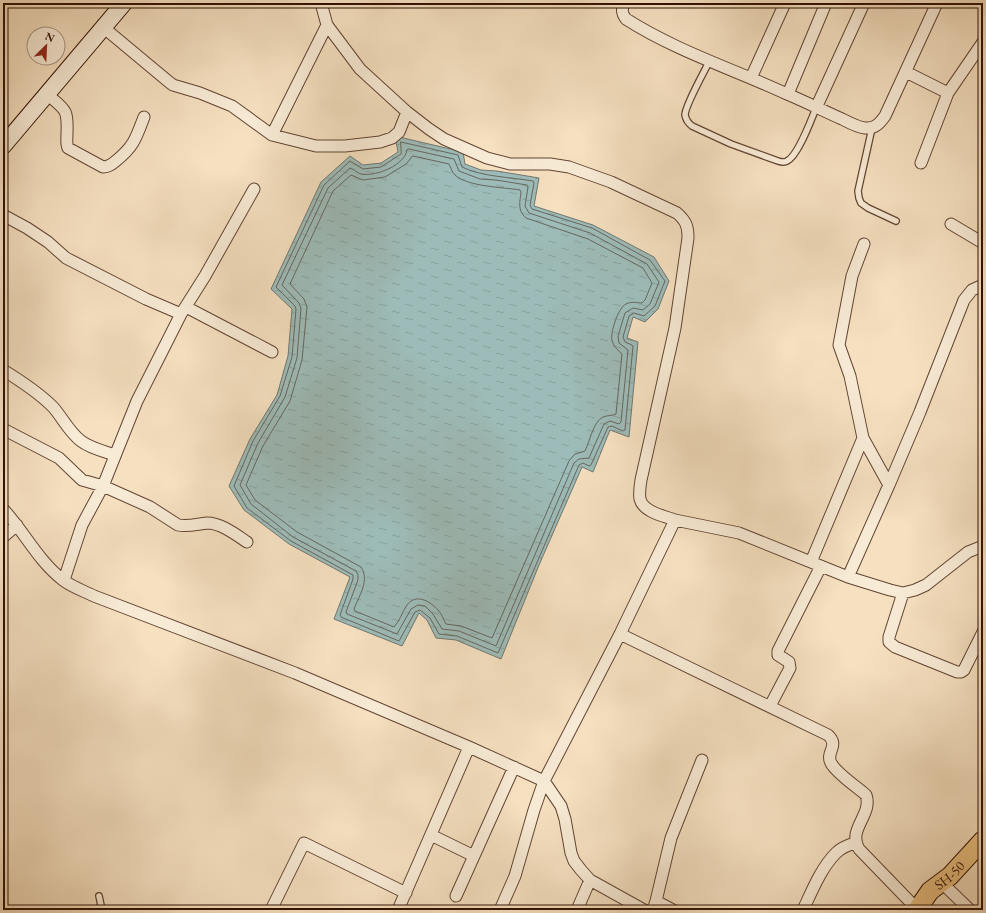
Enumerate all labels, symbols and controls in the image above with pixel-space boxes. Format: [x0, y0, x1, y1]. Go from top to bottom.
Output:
north arrow [26, 26, 66, 66]
text: N [43, 29, 57, 45]
street label: SH-50 [931, 857, 969, 894]

